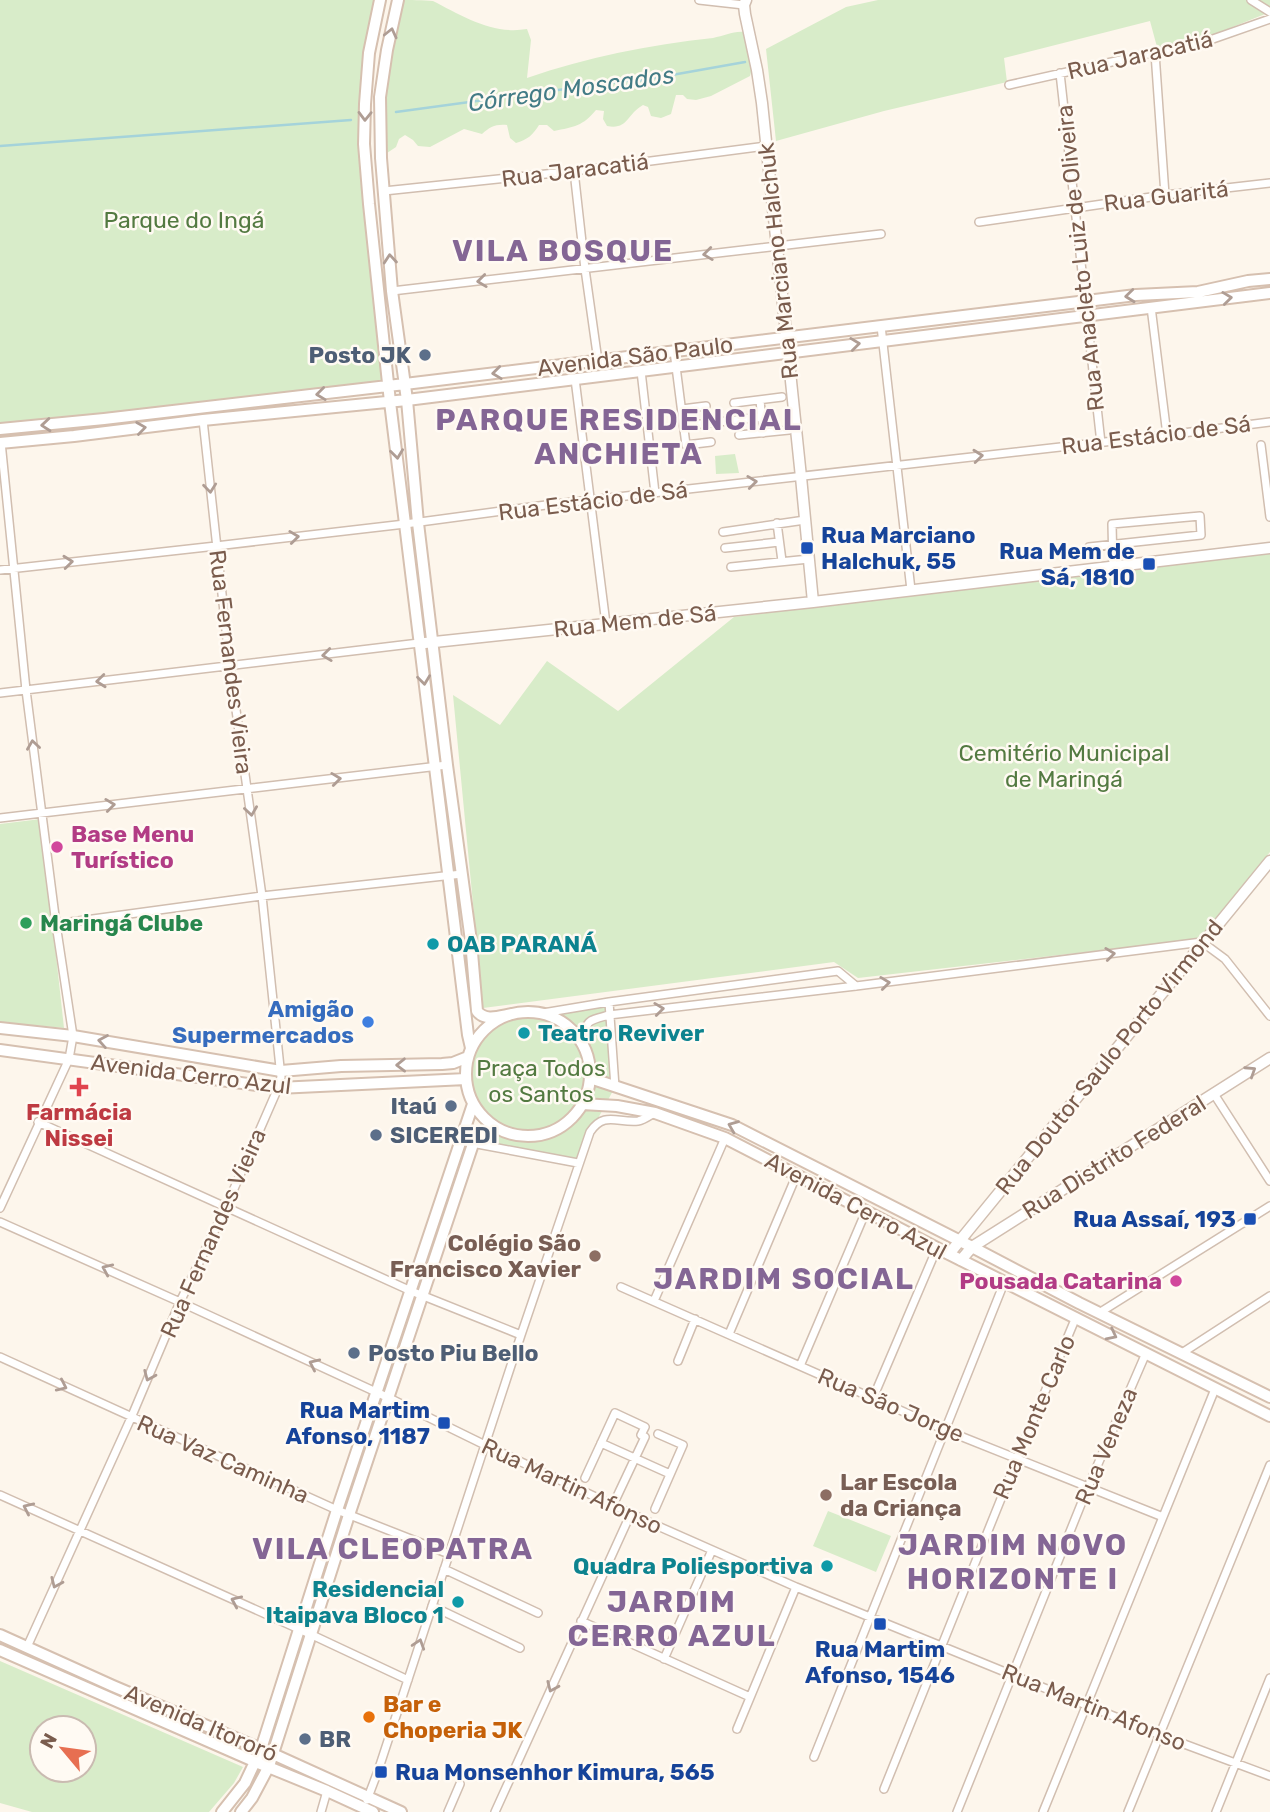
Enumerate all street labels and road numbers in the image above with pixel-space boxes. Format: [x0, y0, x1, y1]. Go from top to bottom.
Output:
street label: Rua Jaracatiá [1065, 25, 1215, 85]
street label: Rua Anacleto Luiz de Oliveira [1050, 103, 1110, 413]
street label: Rua Marciano Halchuk [752, 141, 804, 381]
street label: Rua Jaracatiá [500, 147, 650, 193]
street label: Rua Guaritá [1102, 174, 1230, 218]
street label: Avenida São Paulo [535, 330, 735, 382]
street label: Rua Estácio de Sá [1060, 409, 1252, 461]
street label: Rua Estácio de Sá [497, 475, 689, 527]
street label: Rua Fernandes Vieira [203, 548, 259, 776]
street label: Rua Mem de Sá [552, 599, 718, 643]
street label: Rua Doutor Saulo Porto Virmond [989, 914, 1229, 1200]
street label: Avenida Cerro Azul [89, 1048, 293, 1100]
street label: Rua Distrito Federal [1017, 1089, 1211, 1225]
street label: Rua Fernandes Vieira [154, 1124, 272, 1342]
street label: Avenida Cerro Azul [760, 1146, 952, 1266]
street label: Rua Monte Carlo [987, 1331, 1081, 1503]
street label: Rua São Jorge [814, 1362, 968, 1448]
street label: Rua Veneza [1069, 1383, 1143, 1509]
street label: Rua Vaz Caminha [133, 1409, 313, 1509]
street label: Rua Martin Afonso [477, 1432, 667, 1540]
street label: Rua Martin Afonso [998, 1657, 1190, 1757]
street label: Avenida Itororó [120, 1678, 282, 1768]

